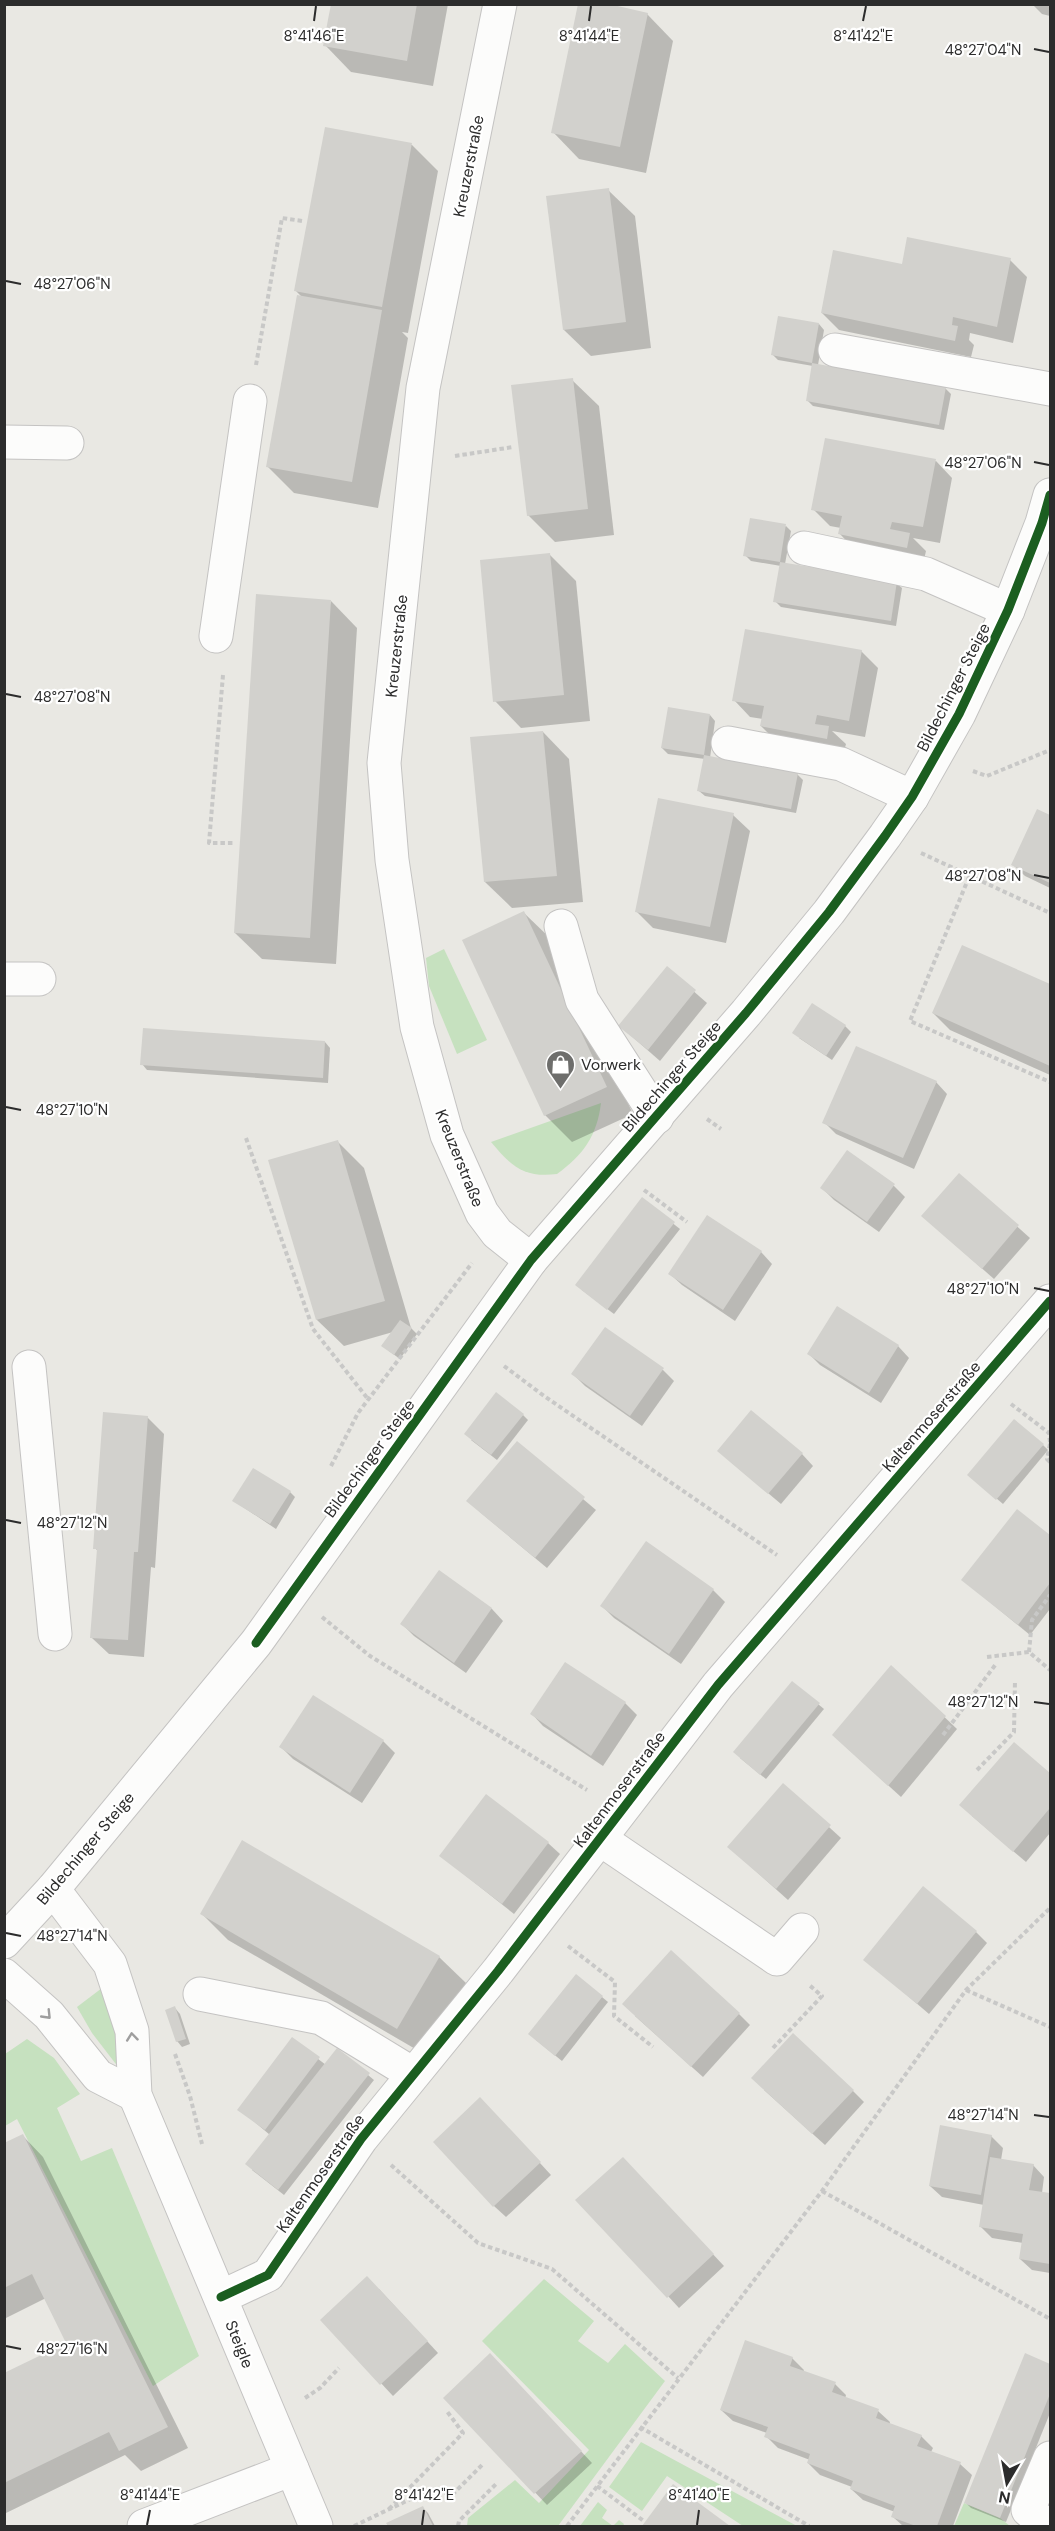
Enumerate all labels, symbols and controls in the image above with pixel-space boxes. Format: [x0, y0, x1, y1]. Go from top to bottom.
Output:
text: 8°41'46"E [283, 26, 345, 46]
text: 8°41'44"E [559, 26, 619, 46]
text: 8°41'42"E [833, 26, 893, 46]
text: 48°27'04"N [945, 40, 1021, 60]
street label: Kreuzerstraße [448, 113, 489, 219]
text: 48°27'06"N [33, 274, 111, 294]
text: 48°27'06"N [944, 453, 1022, 473]
street label: Kreuzerstraße [381, 593, 412, 699]
street label: Bildechinger Steige [912, 619, 995, 755]
text: 48°27'08"N [34, 687, 110, 707]
text: 48°27'08"N [945, 866, 1021, 886]
street label: Bildechinger Steige [617, 1016, 726, 1137]
shop icon: Vorwerk [544, 1048, 576, 1090]
place label: Vorwerk [581, 1054, 641, 1075]
text: 48°27'10"N [36, 1100, 108, 1120]
street label: Kreuzerstraße [430, 1106, 489, 1210]
text: 48°27'10"N [947, 1279, 1019, 1299]
street label: Kaltenmoserstraße [877, 1356, 985, 1476]
street label: Bildechinger Steige [319, 1395, 419, 1522]
text: 48°27'12"N [37, 1513, 107, 1533]
text: 48°27'12"N [948, 1692, 1018, 1712]
street label: Kaltenmoserstraße [569, 1727, 670, 1852]
street label: Bildechinger Steige [32, 1787, 139, 1909]
text: 48°27'14"N [36, 1926, 108, 1946]
one-way arrow [40, 2007, 51, 2018]
one-way arrow [126, 2032, 139, 2042]
text: 48°27'14"N [947, 2105, 1019, 2125]
street label: Kaltenmoserstraße [272, 2110, 369, 2237]
street label: Steigle [220, 2317, 259, 2371]
text: 48°27'16"N [36, 2339, 108, 2359]
north arrow [977, 2453, 1037, 2513]
text: 8°41'44"E [120, 2485, 180, 2505]
text: 8°41'42"E [394, 2485, 454, 2505]
text: 8°41'40"E [668, 2485, 730, 2505]
text: N [997, 2486, 1012, 2509]

